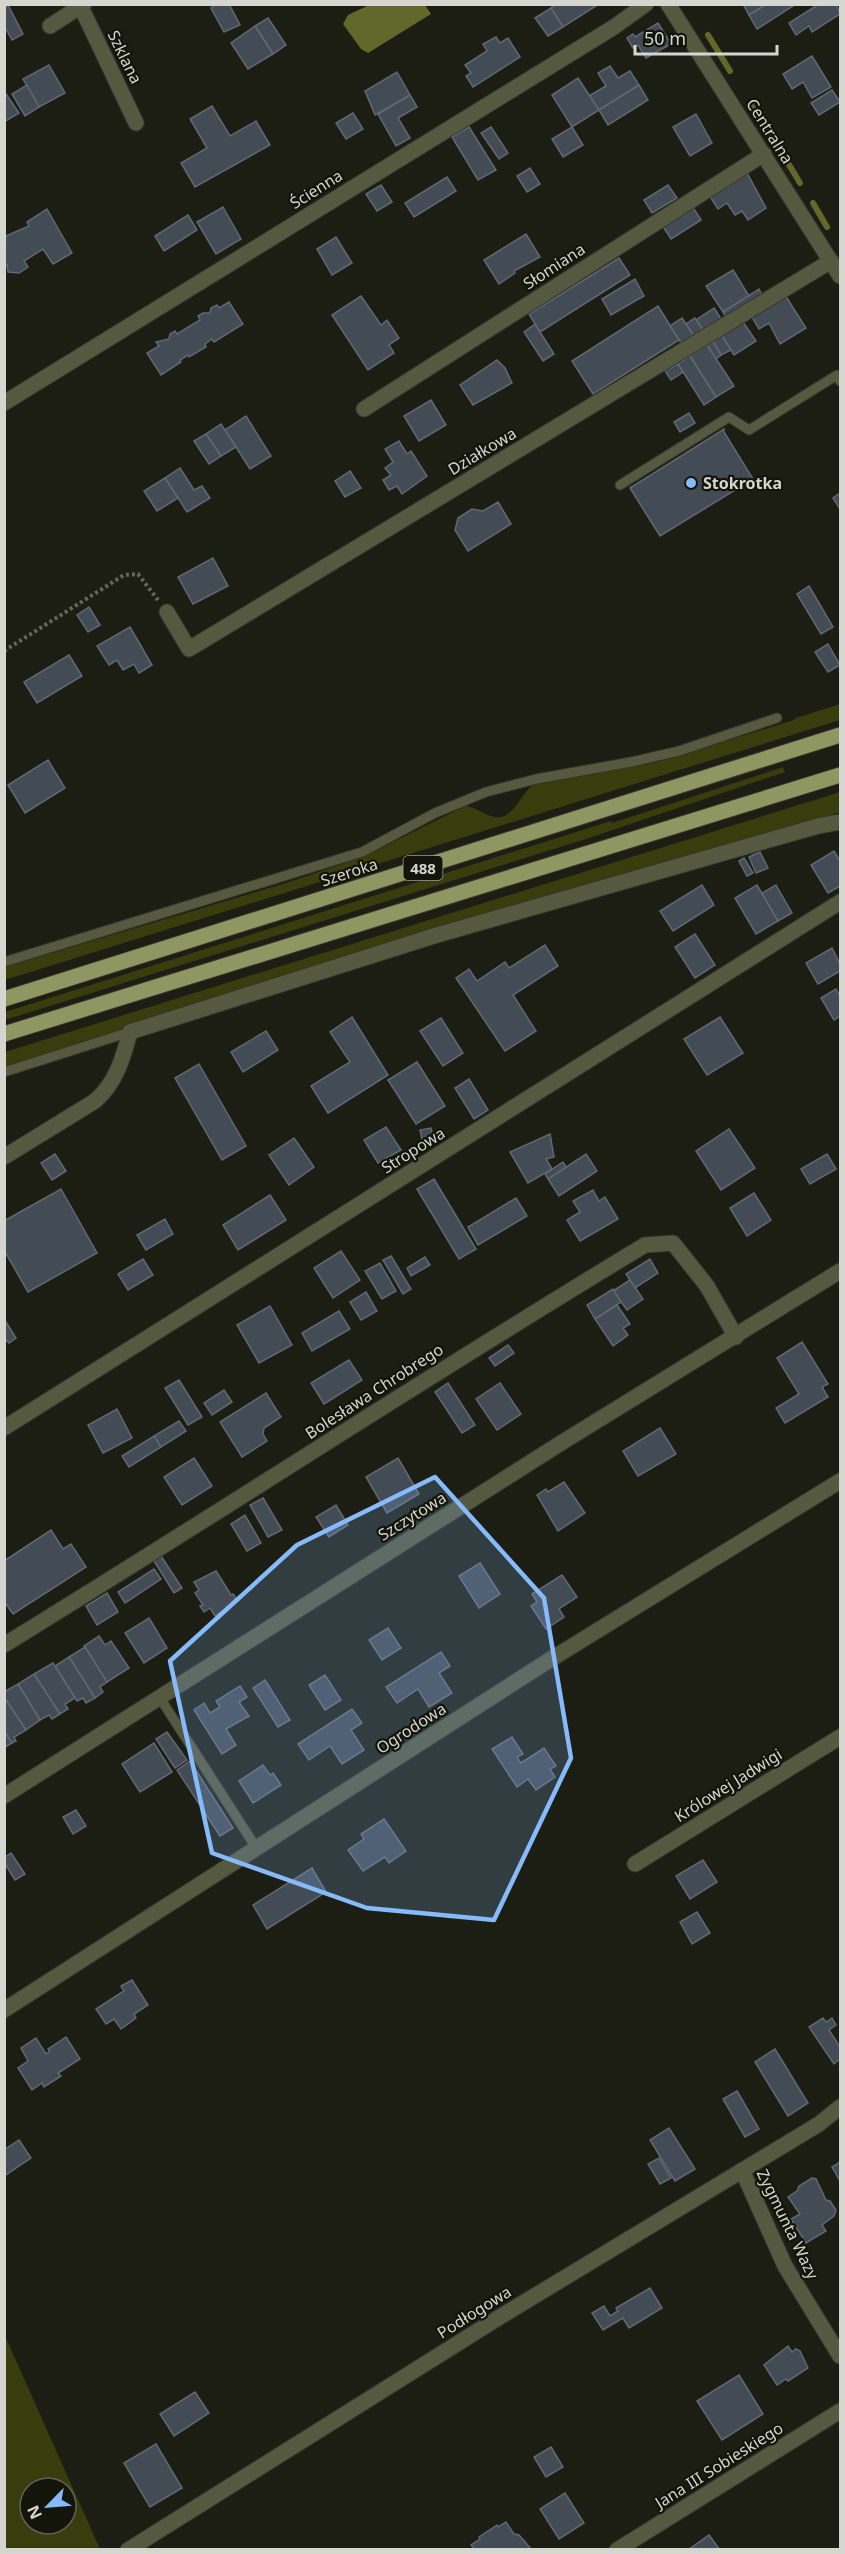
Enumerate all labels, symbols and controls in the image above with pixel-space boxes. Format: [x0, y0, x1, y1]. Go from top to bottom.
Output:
scale bar [635, 18, 778, 56]
text: 50 m [644, 26, 686, 50]
street label: Szklana [103, 27, 147, 87]
street label: Centralna [741, 94, 799, 168]
street label: Ścienna [285, 164, 347, 214]
street label: Słomiana [519, 238, 589, 294]
street label: Działkowa [444, 422, 520, 480]
place label: Stokrotka [703, 472, 782, 494]
marker: Stokrotka [684, 476, 698, 490]
street label: Szeroka [318, 852, 380, 892]
road number: 488 [404, 856, 442, 880]
street label: Stropowa [377, 1122, 449, 1178]
street label: Bolesława Chrobrego [301, 1338, 447, 1444]
street label: Szczytowa [374, 1486, 450, 1546]
street label: Ogrodowa [372, 1697, 450, 1759]
street label: Królowej Jadwigi [670, 1743, 786, 1827]
street label: Zygmunta Wazy [752, 2165, 825, 2284]
street label: Podłogowa [433, 2280, 515, 2344]
street label: Jana III Sobieskiego [649, 2417, 787, 2514]
north arrow [18, 2476, 78, 2536]
text: N [22, 2502, 47, 2523]

